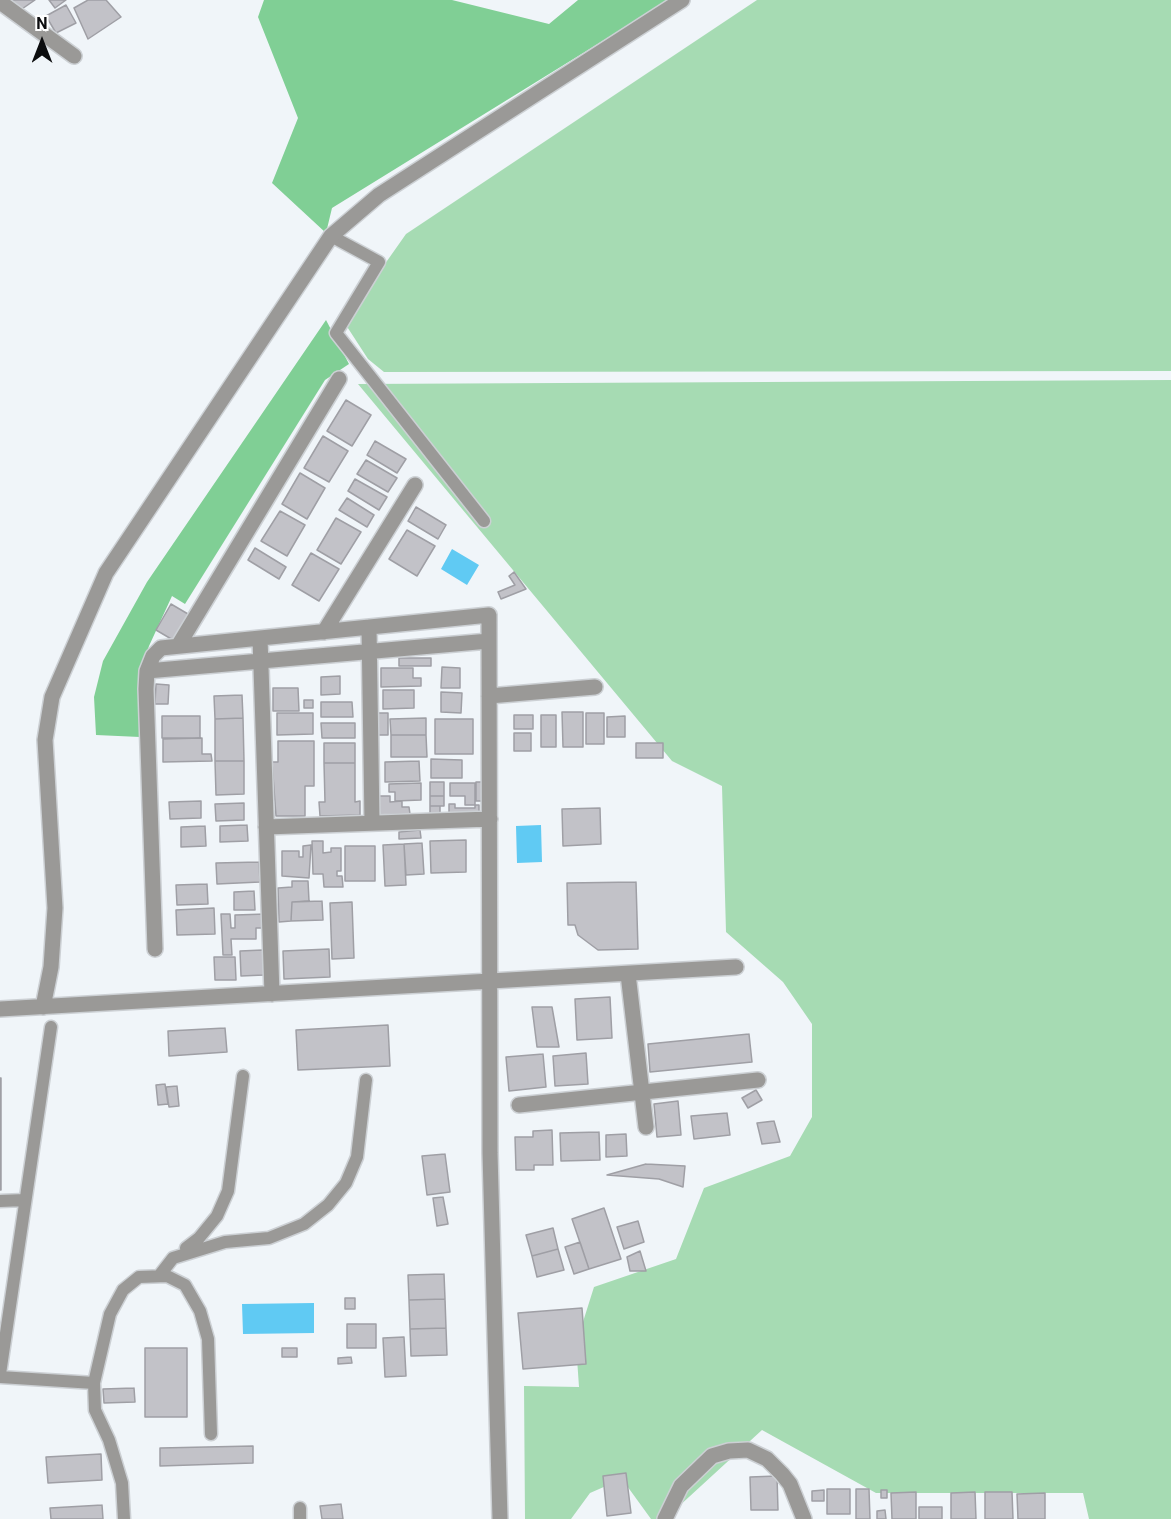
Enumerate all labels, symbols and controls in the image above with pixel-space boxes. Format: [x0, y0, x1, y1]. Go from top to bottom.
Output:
north arrow [12, 12, 72, 72]
text: N [36, 14, 48, 33]

